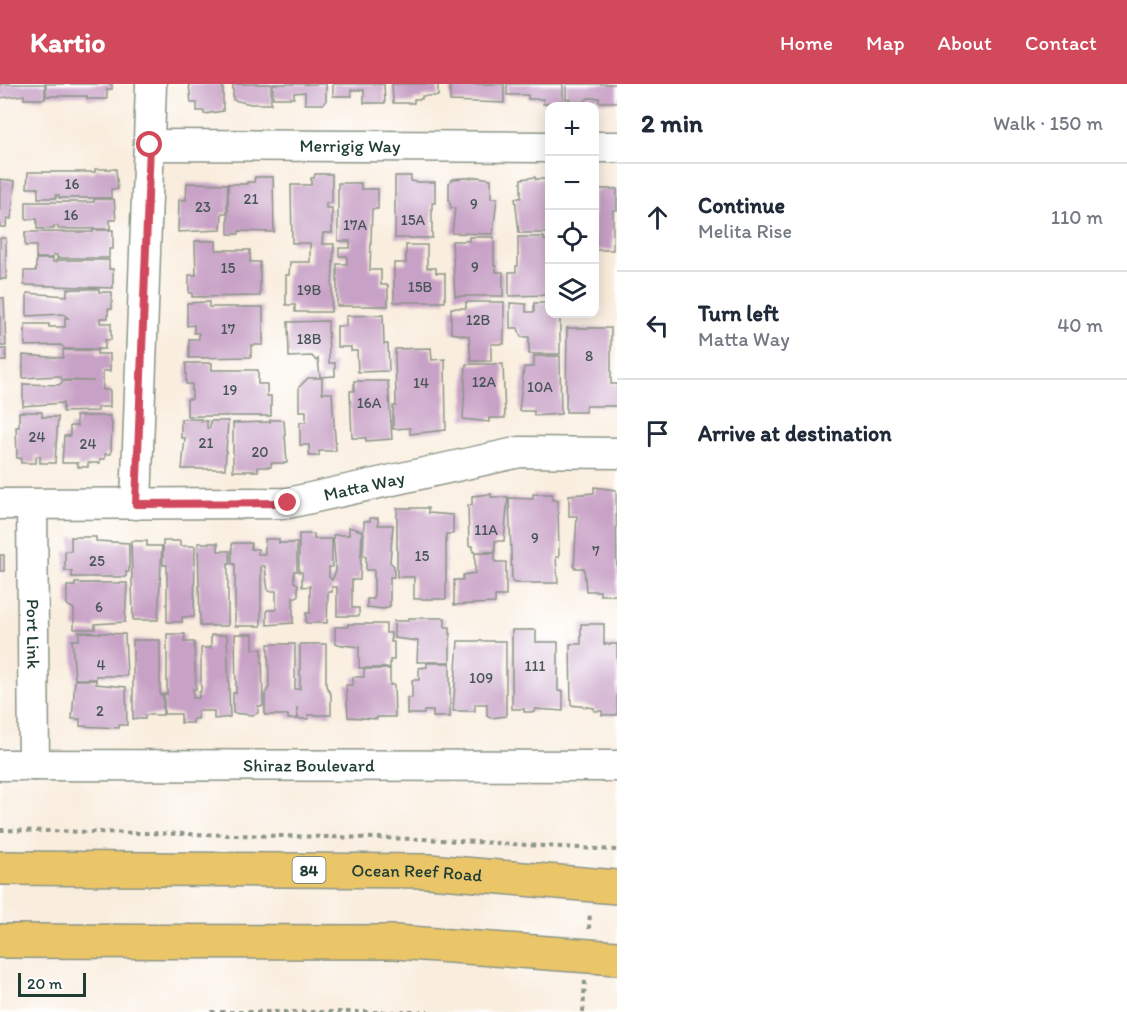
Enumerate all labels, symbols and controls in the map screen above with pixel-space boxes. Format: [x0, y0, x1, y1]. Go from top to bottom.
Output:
text: Kartio [30, 25, 105, 59]
text: Home [780, 30, 833, 55]
text: Map [866, 30, 905, 55]
text: About [938, 30, 992, 55]
text: Contact [1025, 30, 1097, 55]
map controls [545, 102, 599, 318]
button: + [545, 102, 599, 156]
text: 2 min [641, 107, 703, 139]
text: Walk · 150 m [993, 111, 1103, 135]
route start [136, 131, 162, 157]
street label: Merrigig Way [299, 135, 401, 157]
button: − [545, 156, 599, 210]
house number: 16 [65, 175, 80, 193]
house number: 21 [244, 190, 258, 208]
text: Continue [698, 192, 785, 219]
house number: 9 [470, 195, 478, 213]
house number: 23 [195, 198, 211, 216]
icon: ahead [641, 201, 674, 234]
text: 110 m [1051, 205, 1103, 229]
house number: 16 [64, 206, 79, 224]
button: locate [545, 210, 599, 264]
house number: 15A [401, 211, 426, 229]
house number: 17A [343, 216, 367, 234]
text: Melita Rise [698, 219, 792, 243]
house number: 9 [471, 258, 479, 276]
house number: 15 [221, 259, 236, 277]
button: layers [545, 264, 599, 318]
house number: 15B [408, 278, 433, 296]
house number: 19B [297, 281, 322, 299]
text: Turn left [698, 300, 779, 327]
icon: left [641, 309, 674, 342]
house number: 12B [466, 311, 491, 329]
text: 40 m [1057, 313, 1103, 337]
house number: 17 [221, 320, 236, 338]
text: Matta Way [698, 327, 790, 351]
house number: 18B [297, 330, 322, 348]
house number: 8 [585, 347, 593, 365]
house number: 12A [472, 373, 497, 391]
house number: 14 [413, 374, 429, 392]
house number: 10A [527, 378, 553, 396]
house number: 19 [223, 381, 238, 399]
house number: 16A [357, 394, 382, 412]
icon: arrive [641, 417, 674, 450]
text: Arrive at destination [698, 420, 892, 447]
house number: 24 [29, 428, 45, 446]
house number: 21 [199, 434, 213, 452]
house number: 24 [80, 435, 96, 453]
house number: 20 [251, 443, 269, 461]
street label: Matta Way [322, 467, 407, 506]
route end [274, 489, 300, 515]
house number: 11A [474, 521, 498, 539]
house number: 9 [531, 529, 539, 547]
house number: 7 [592, 542, 600, 560]
house number: 15 [415, 547, 430, 565]
house number: 25 [89, 552, 105, 570]
house number: 6 [95, 598, 103, 616]
street label: Port Link [22, 599, 44, 670]
house number: 4 [96, 656, 106, 674]
house number: 111 [525, 657, 545, 675]
house number: 109 [469, 669, 493, 687]
house number: 2 [96, 702, 104, 720]
street label: Shiraz Boulevard [243, 754, 375, 777]
road number: 84 [292, 857, 326, 883]
street label: Ocean Reef Road [351, 859, 483, 887]
scale bar [18, 970, 86, 998]
text: 20 m [27, 974, 62, 993]

